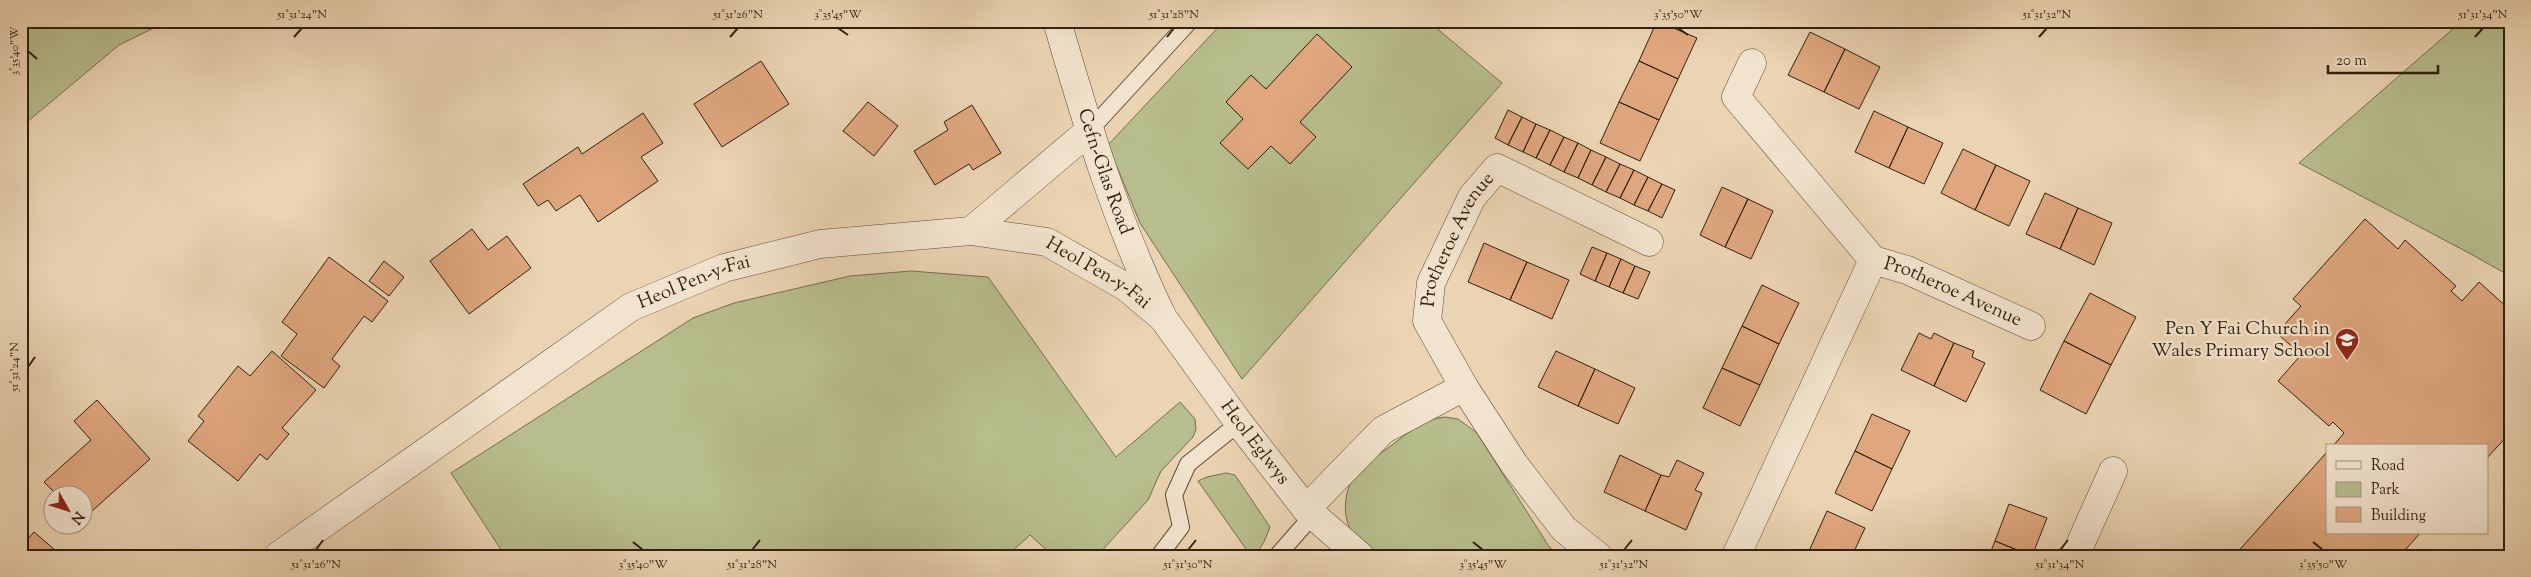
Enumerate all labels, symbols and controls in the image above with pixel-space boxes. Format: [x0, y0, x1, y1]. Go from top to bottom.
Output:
text: 51°31'24"N [276, 6, 327, 24]
text: 51°31'26"N [712, 6, 763, 24]
text: 3°35'45"W [814, 6, 862, 24]
text: 51°31'28"N [1148, 6, 1199, 24]
text: 3°35'50"W [1654, 6, 1703, 24]
text: 51°31'32"N [2022, 6, 2072, 24]
text: 51°31'34"N [2458, 6, 2508, 24]
text: 3°35'40"W [6, 26, 24, 76]
scale bar [2328, 42, 2438, 74]
text: 20 m [2336, 51, 2367, 72]
street label: Cefn-Glas Road [1070, 105, 1139, 239]
street label: Protheroe Avenue [1415, 166, 1501, 308]
street label: Heol Pen-y-Fai [1040, 230, 1157, 316]
street label: Heol Pen-y-Fai [633, 248, 753, 316]
street label: Protheroe Avenue [1881, 250, 2026, 334]
place label: Pen Y Fai Church in Wales Primary School [2151, 316, 2330, 365]
school or university icon: Pen Y Fai Church in Wales Primary School [2334, 327, 2360, 361]
text: 51°31'24"N [6, 342, 24, 393]
street label: Heol Eglwys [1213, 395, 1296, 491]
legend [2326, 444, 2488, 534]
text: Road [2371, 456, 2405, 477]
text: Park [2371, 480, 2400, 501]
north arrow [42, 484, 92, 534]
text: N [65, 506, 88, 528]
text: Building [2371, 506, 2426, 527]
text: 51°31'26"N [290, 556, 341, 574]
text: 3°35'40"W [618, 556, 668, 574]
text: 51°31'28"N [726, 556, 777, 574]
text: 51°31'30"N [1163, 556, 1213, 574]
text: 3°35'45"W [1459, 556, 1507, 574]
text: 51°31'32"N [1599, 556, 1649, 574]
text: 51°31'34"N [2035, 556, 2085, 574]
text: 3°35'50"W [2299, 556, 2348, 574]

